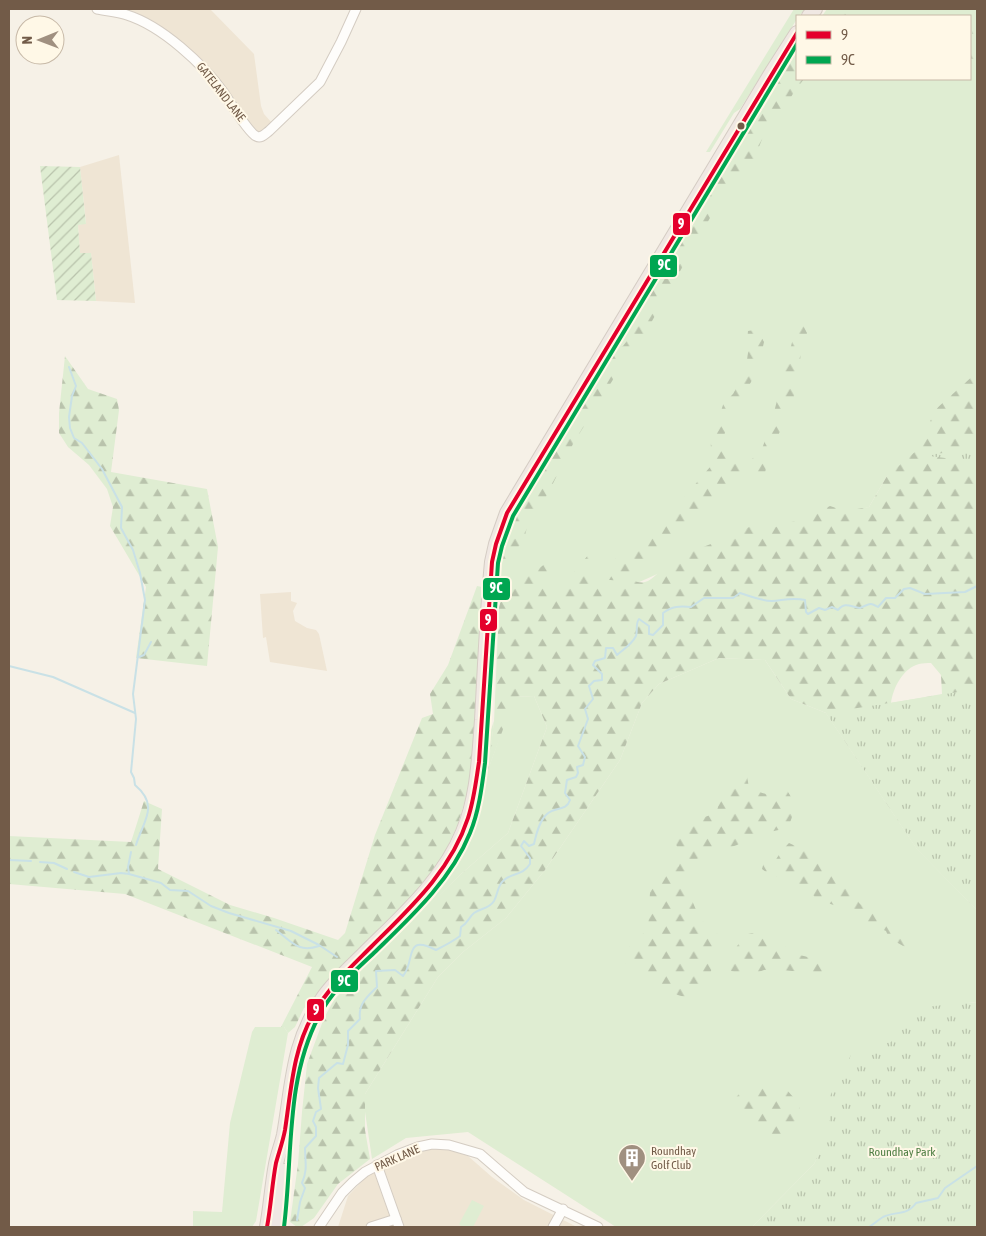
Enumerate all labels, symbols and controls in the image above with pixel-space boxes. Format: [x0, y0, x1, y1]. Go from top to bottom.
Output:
north arrow [15, 15, 65, 65]
legend [796, 15, 971, 80]
text: 9 [841, 26, 848, 43]
text: N [19, 36, 35, 44]
text: 9C [841, 51, 855, 68]
street label: GATELAND LANE [194, 60, 248, 124]
unlabelled marker [736, 121, 746, 131]
line badge: 9 [672, 212, 691, 236]
text: 9 [678, 216, 685, 232]
line badge: 9C [649, 254, 678, 278]
text: 9C [658, 257, 671, 273]
line badge: 9C [482, 577, 511, 601]
text: 9C [490, 580, 503, 596]
line badge: 9 [479, 608, 498, 632]
text: 9 [485, 612, 492, 628]
line badge: 9C [330, 969, 359, 993]
text: 9C [338, 973, 351, 989]
line badge: 9 [306, 998, 325, 1022]
text: 9 [313, 1002, 320, 1018]
street label: PARK LANE [372, 1142, 422, 1174]
building icon: Roundhay Golf Club [617, 1143, 647, 1182]
place label: Roundhay Golf Club [651, 1144, 696, 1172]
park label: Roundhay Park [869, 1145, 936, 1159]

